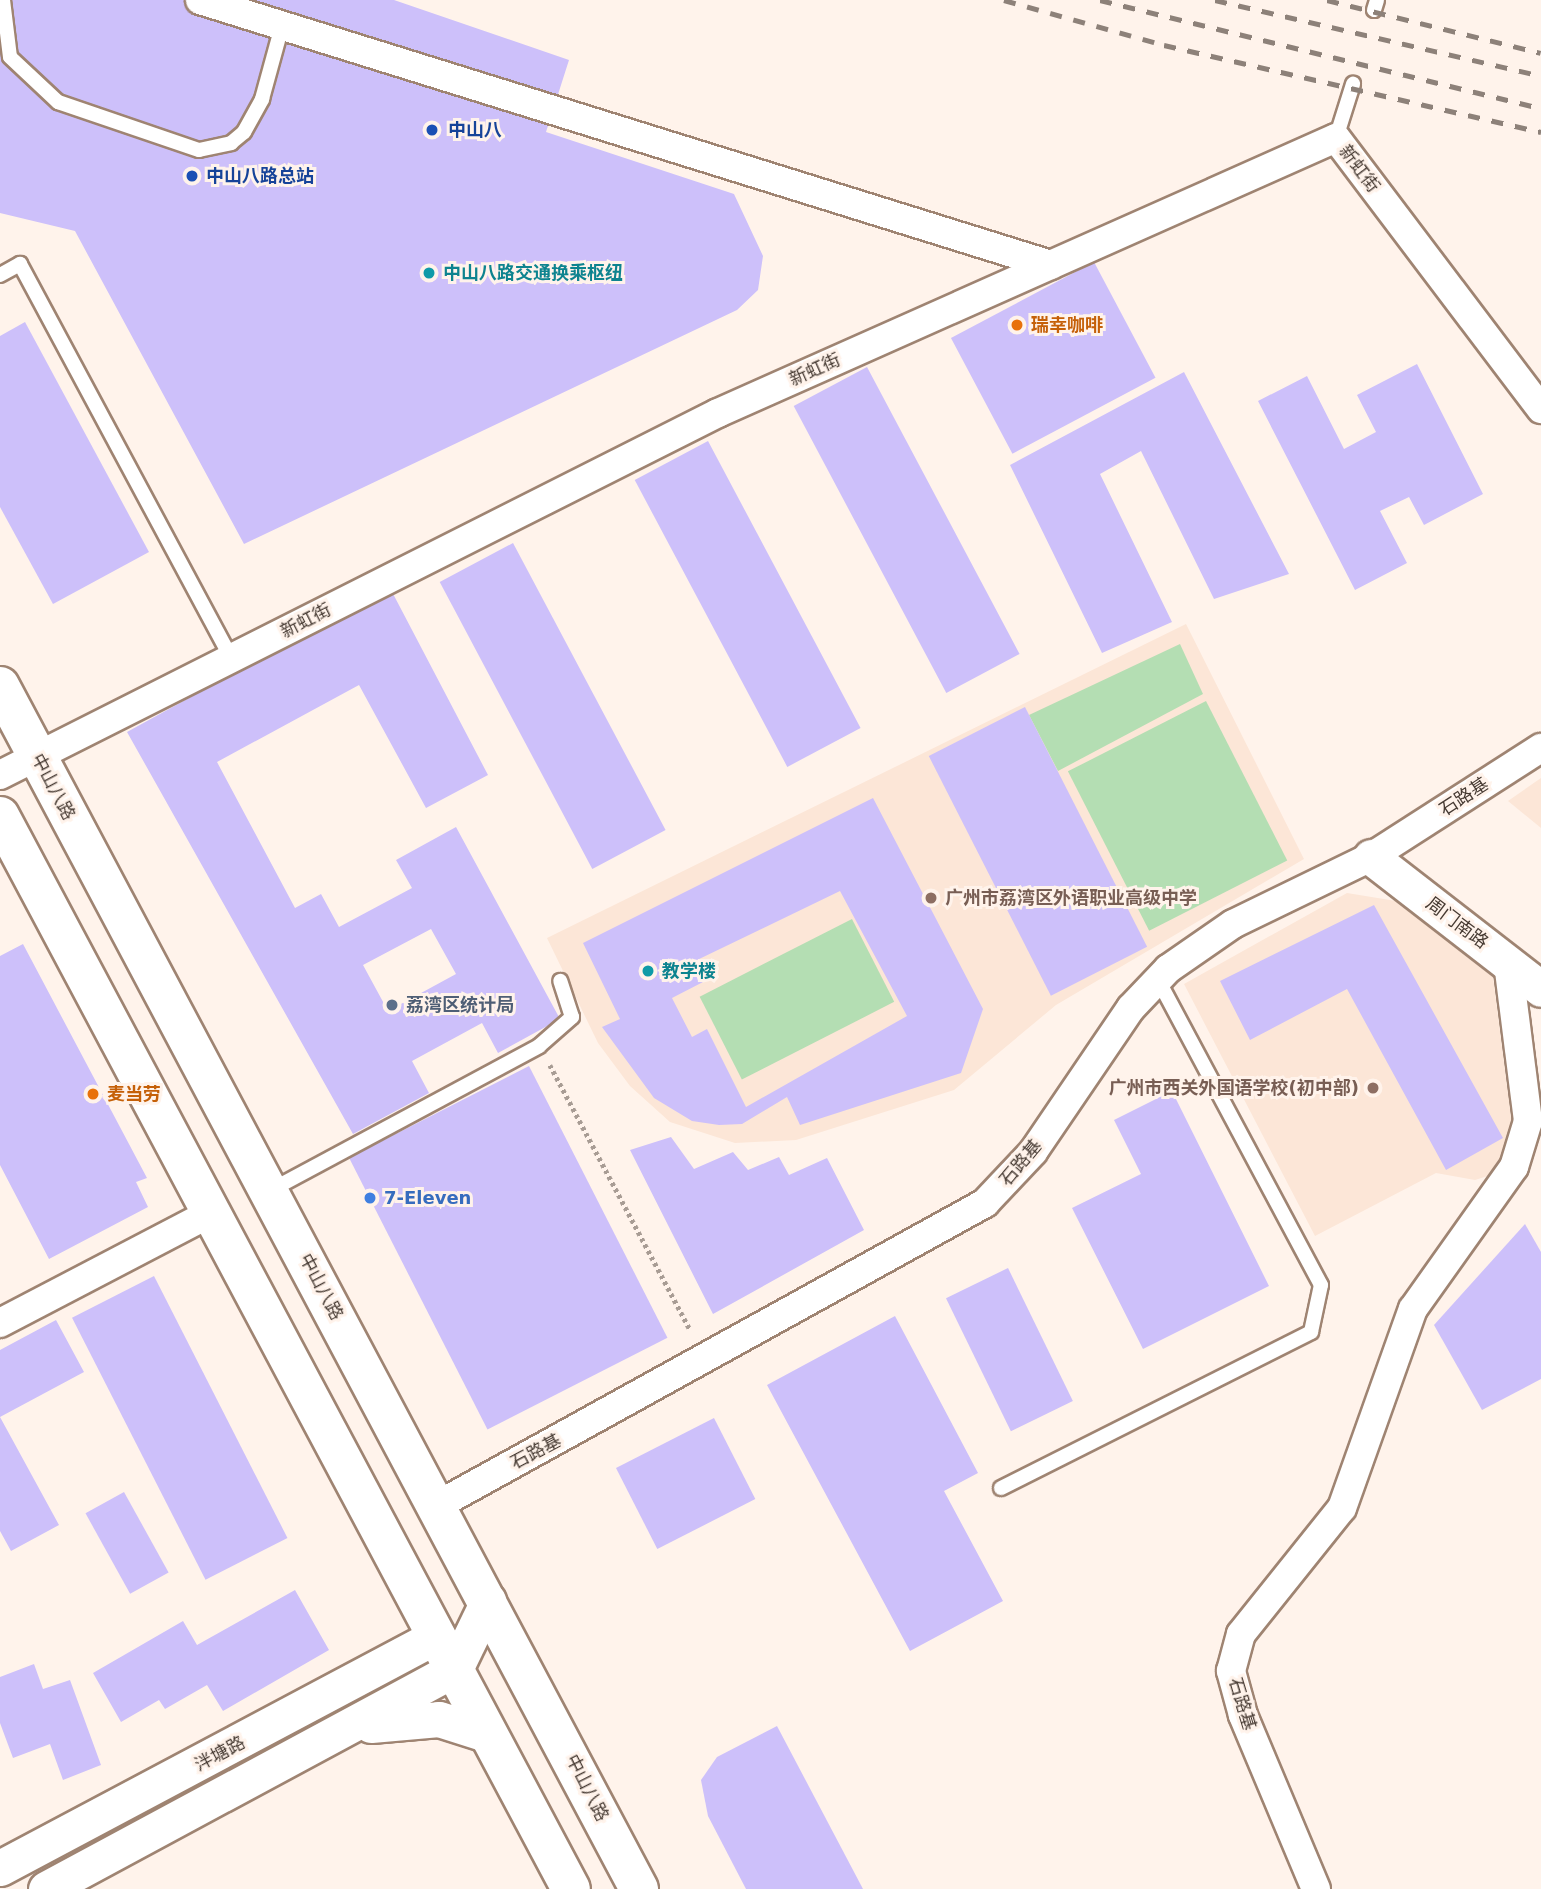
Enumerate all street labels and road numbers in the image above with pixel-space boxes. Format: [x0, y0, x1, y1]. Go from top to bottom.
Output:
street label: 新虹街 [1334, 141, 1384, 197]
street label: 新虹街 [786, 349, 844, 391]
street label: 新虹街 [277, 599, 335, 643]
street label: 中山八路 [27, 750, 79, 824]
street label: 石路基 [1435, 773, 1493, 821]
street label: 周门南路 [1422, 893, 1492, 953]
street label: 石路基 [995, 1135, 1047, 1191]
street label: 中山八路 [295, 1250, 347, 1324]
street label: 石路基 [507, 1430, 565, 1474]
street label: 石路基 [1224, 1675, 1260, 1733]
street label: 泮塘路 [191, 1732, 249, 1776]
street label: 中山八路 [561, 1751, 613, 1825]

